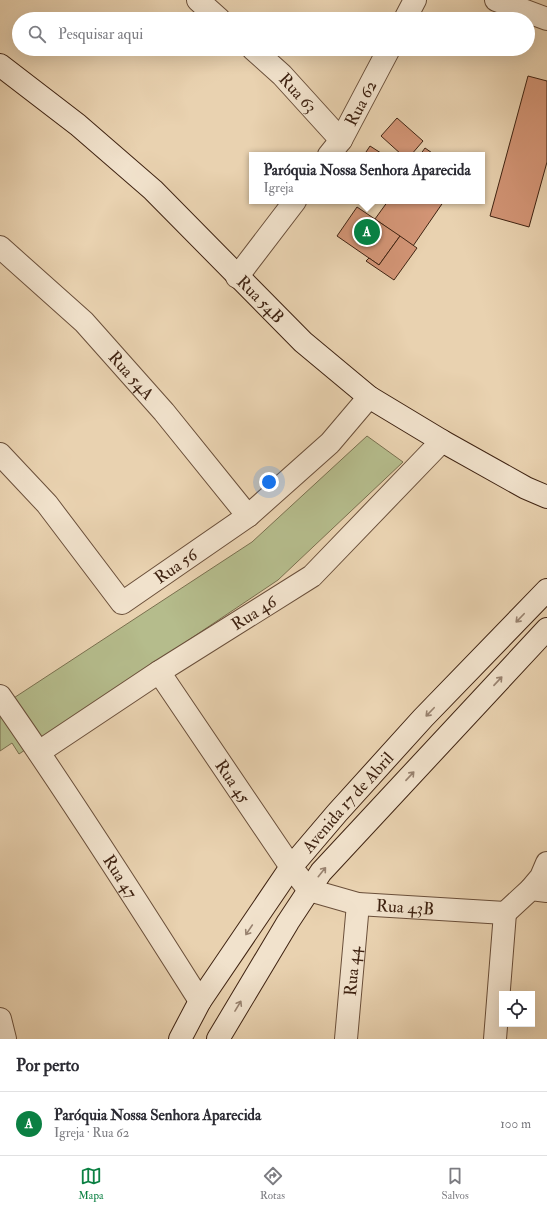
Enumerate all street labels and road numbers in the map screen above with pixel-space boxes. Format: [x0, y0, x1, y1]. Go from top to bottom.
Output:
street label: Rua 63 [274, 69, 321, 117]
street label: Rua 62 [340, 77, 382, 130]
street label: Rua 54B [232, 271, 288, 328]
street label: Rua 54A [104, 347, 158, 405]
street label: Rua 56 [150, 543, 203, 588]
street label: Rua 46 [228, 590, 282, 635]
street label: Avenida 17 de Abril [297, 747, 399, 858]
street label: Rua 45 [210, 756, 255, 808]
street label: Rua 47 [98, 851, 142, 903]
street label: Rua 43B [376, 895, 435, 920]
street label: Rua 44 [340, 945, 365, 997]

